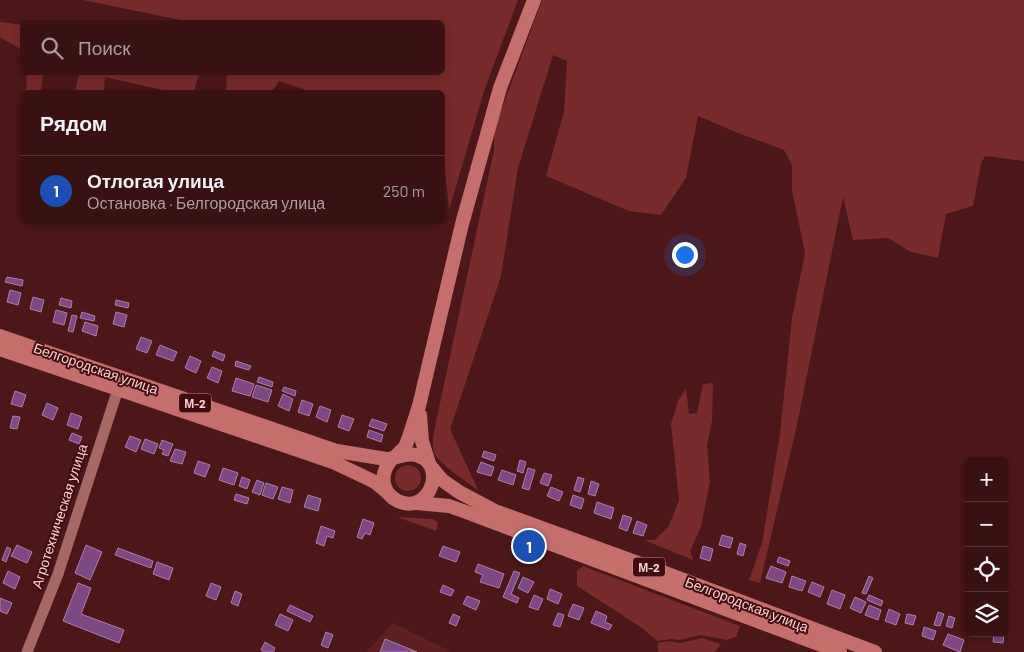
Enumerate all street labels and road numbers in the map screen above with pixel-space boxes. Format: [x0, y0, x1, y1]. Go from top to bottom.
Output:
street label: Белгородская улица [31, 339, 161, 397]
road number: М-2 [179, 393, 211, 412]
street label: Агротехническая улица [28, 441, 91, 591]
road number: М-2 [633, 558, 665, 576]
street label: Белгородская улица [683, 573, 811, 635]

